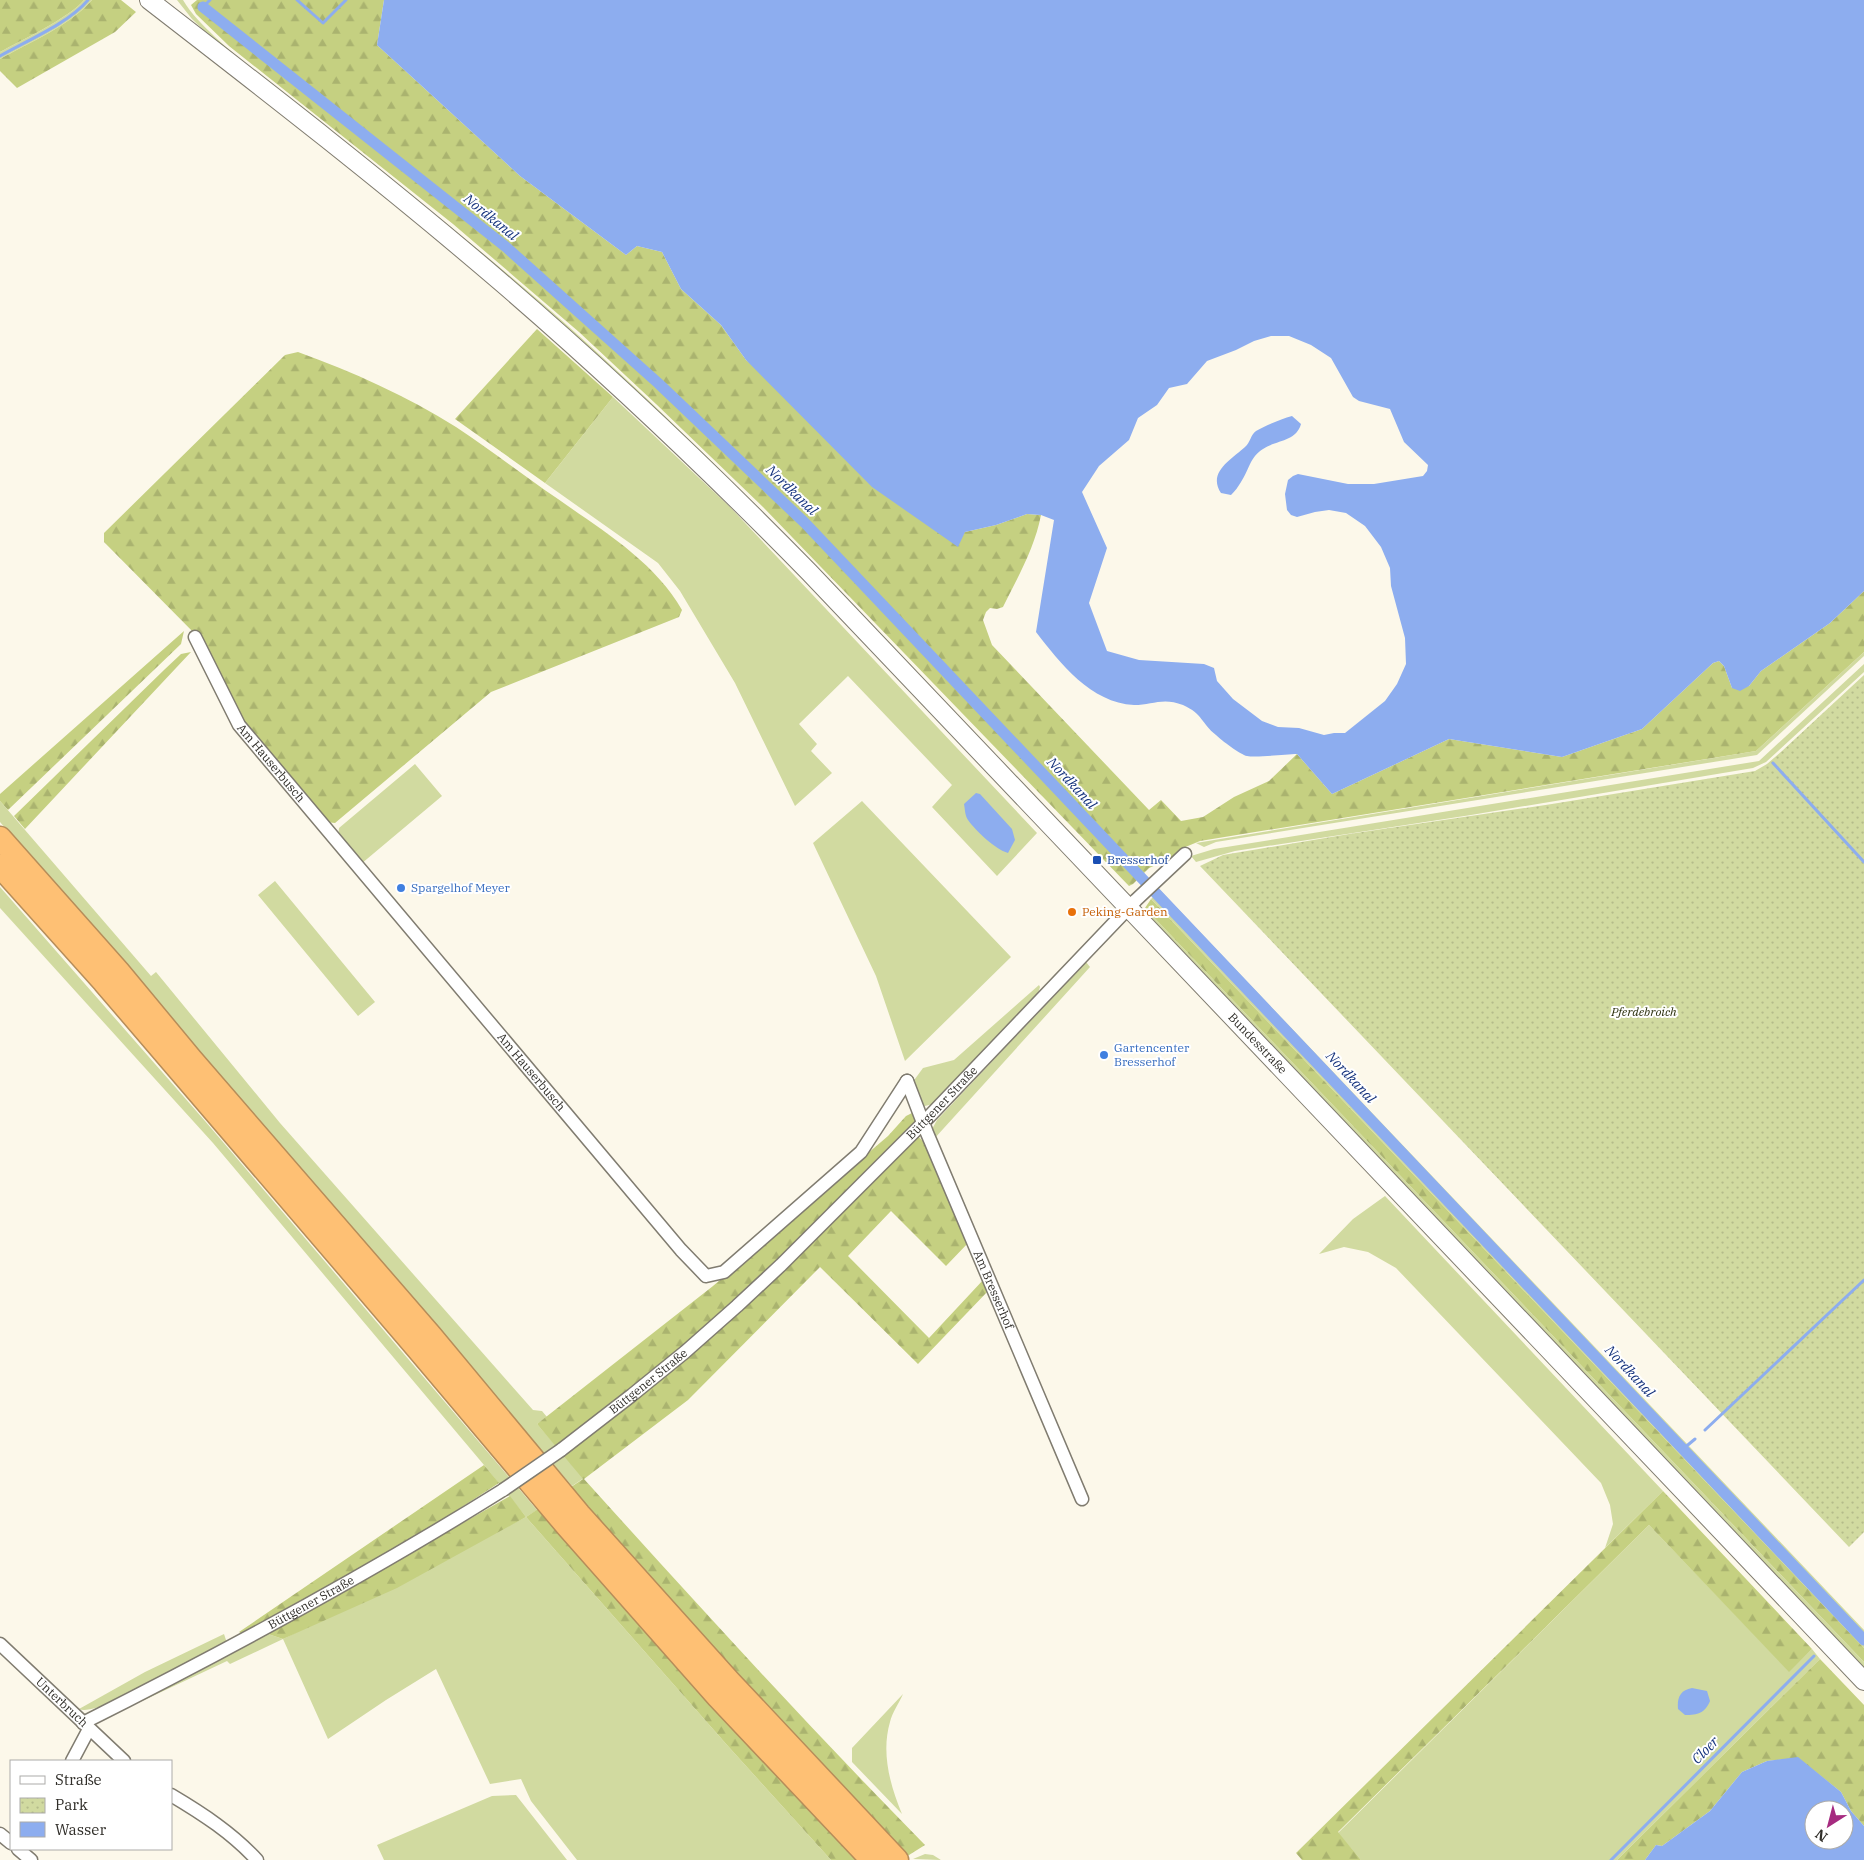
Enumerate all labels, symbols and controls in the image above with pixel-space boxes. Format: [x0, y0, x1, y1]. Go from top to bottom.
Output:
water label: Nordkanal [459, 189, 523, 245]
water label: Nordkanal [762, 460, 822, 520]
street label: Am Hauserbusch [234, 720, 309, 805]
water label: Nordkanal [1043, 752, 1101, 814]
place label: Bresserhof [1107, 852, 1169, 867]
marker: Bresserhof [1091, 854, 1103, 866]
place label: Spargelhof Meyer [411, 880, 510, 895]
marker: Spargelhof Meyer [395, 882, 407, 894]
place label: Peking-Garden [1082, 904, 1168, 919]
marker: Peking-Garden [1066, 906, 1078, 918]
park label: Pferdebroich [1610, 1004, 1677, 1019]
street label: Bundesstraße [1225, 1010, 1290, 1077]
street label: Am Hauserbusch [494, 1029, 569, 1114]
place label: Gartencenter Bresserhof [1114, 1040, 1190, 1069]
water label: Nordkanal [1322, 1046, 1380, 1108]
marker: Gartencenter Bresserhof [1098, 1049, 1110, 1061]
street label: Büttgener Straße [903, 1063, 980, 1142]
street label: Am Bresserhof [971, 1248, 1018, 1332]
water label: Nordkanal [1601, 1340, 1659, 1402]
street label: Büttgener Straße [606, 1345, 690, 1417]
street label: Büttgener Straße [265, 1572, 357, 1632]
street label: Unterbruch [33, 1674, 92, 1731]
water label: Cloer [1687, 1732, 1723, 1768]
legend [10, 1760, 172, 1850]
text: Straße [55, 1770, 102, 1789]
text: Park [55, 1795, 88, 1814]
north arrow [1804, 1800, 1854, 1850]
text: Wasser [55, 1820, 106, 1839]
text: N [1812, 1825, 1831, 1846]

